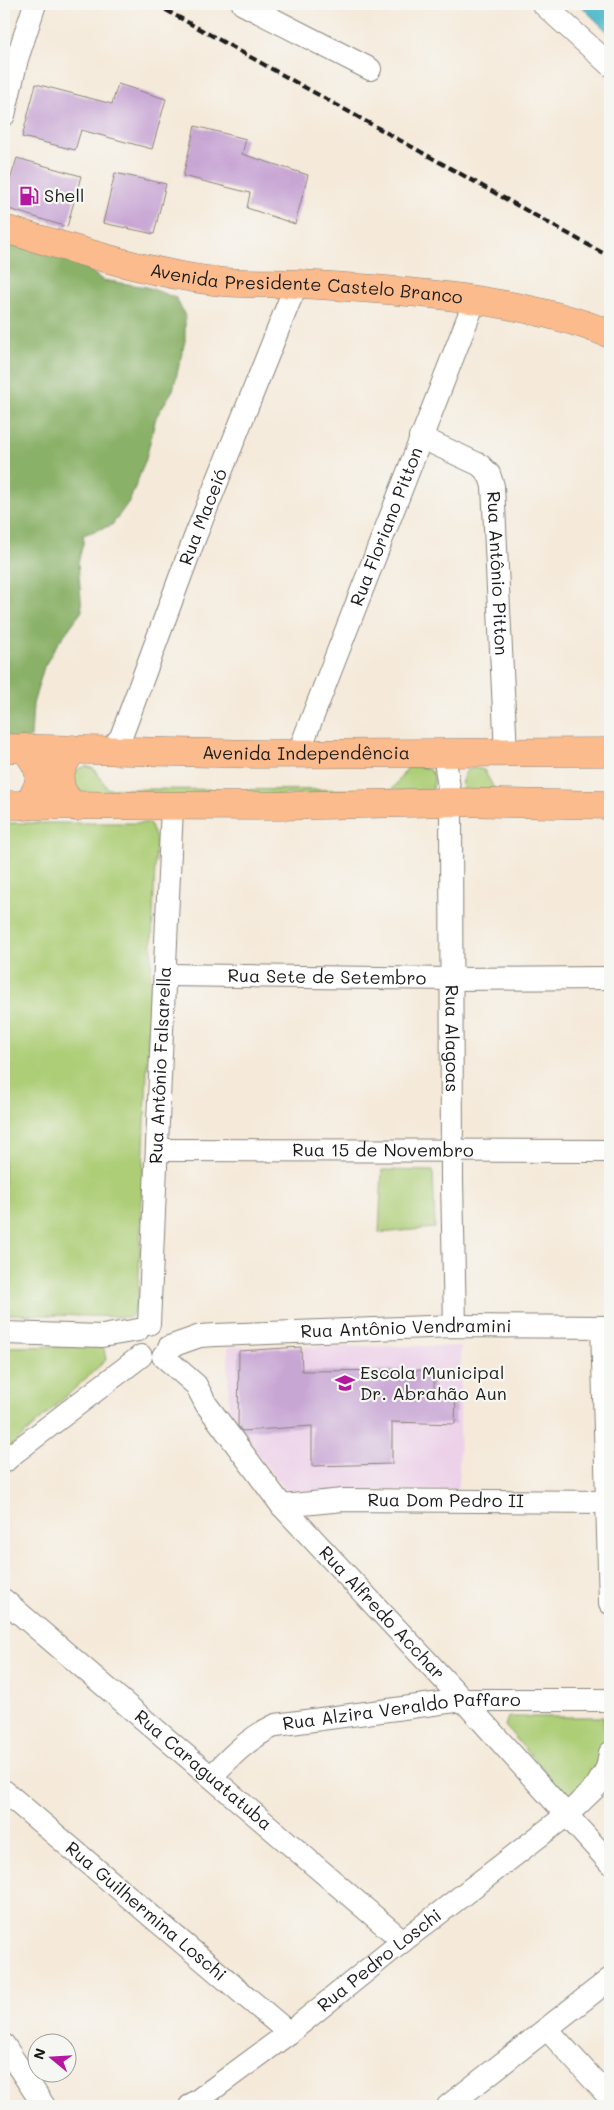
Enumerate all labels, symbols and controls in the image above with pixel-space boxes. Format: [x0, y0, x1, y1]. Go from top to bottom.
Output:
place label: Shell [44, 183, 84, 207]
fuel station icon: Shell [18, 185, 40, 207]
street label: Avenida Presidente Castelo Branco [148, 257, 465, 309]
street label: Rua Floriano Pitton [344, 443, 428, 609]
street label: Rua Maceió [173, 464, 232, 568]
street label: Rua Antônio Pitton [482, 491, 514, 656]
street label: Avenida Independência [202, 740, 410, 765]
street label: Rua Sete de Setembro [227, 963, 427, 990]
street label: Rua Antônio Falsarella [143, 966, 176, 1164]
street label: Rua Alagoas [440, 985, 465, 1092]
street label: Rua 15 de Novembro [292, 1137, 474, 1162]
street label: Rua Antônio Vendramini [300, 1313, 512, 1343]
place label: Escola Municipal Dr. Abrahão Aun [360, 1360, 507, 1405]
school or university icon: Escola Municipal Dr. Abrahão Aun [334, 1372, 356, 1394]
street label: Rua Dom Pedro II [367, 1487, 524, 1512]
street label: Rua Alfredo Acchar [314, 1540, 451, 1684]
street label: Rua Alzira Veraldo Paffaro [281, 1687, 521, 1735]
street label: Rua Caraguatatuba [130, 1704, 278, 1835]
street label: Rua Guilhermina Loschi [61, 1835, 232, 1986]
street label: Rua Pedro Loschi [312, 1903, 446, 2017]
north arrow [28, 2032, 78, 2082]
text: N [28, 2046, 50, 2062]

